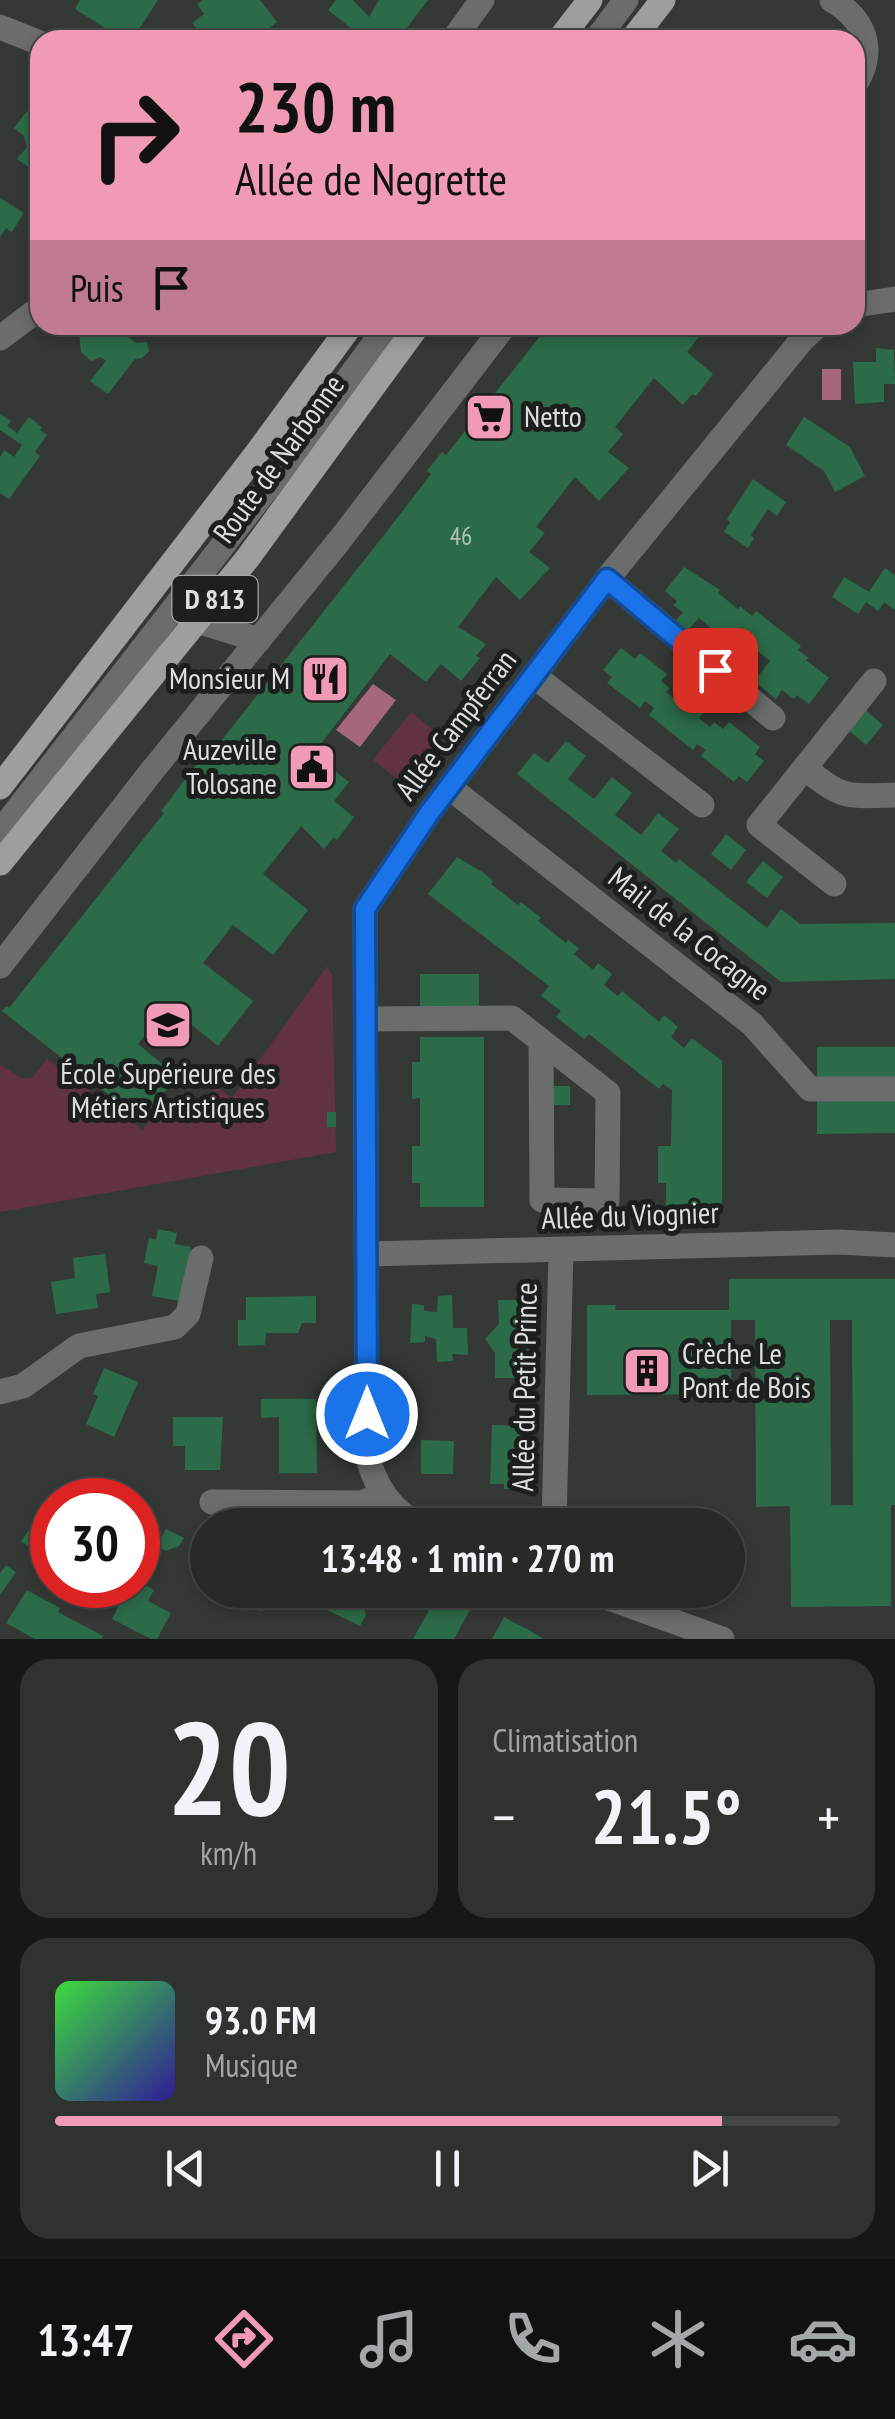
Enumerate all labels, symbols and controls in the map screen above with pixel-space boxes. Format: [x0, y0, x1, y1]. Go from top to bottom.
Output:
text: 230 m [235, 61, 396, 151]
icon: right [70, 70, 200, 200]
text: Allée de Negrette [235, 149, 507, 207]
icon: arrive [144, 260, 199, 315]
text: Puis [70, 263, 124, 312]
street label: Route de Narbonne [204, 366, 352, 550]
supermarket icon: Netto [463, 391, 515, 443]
place label: Netto [524, 396, 582, 435]
house number: 46 [450, 520, 472, 552]
road number: D 813 [172, 576, 258, 622]
pin [673, 628, 758, 713]
street label: Allée Campferran [386, 641, 524, 807]
icon: arrive [688, 643, 743, 698]
restaurant icon: Monsieur M [299, 653, 351, 705]
place label: Monsieur M [169, 658, 290, 697]
place label: Auzeville Tolosane [183, 729, 277, 802]
public building icon: Auzeville Tolosane [286, 741, 338, 793]
street label: Mail de la Cocagne [601, 857, 779, 1008]
school or university icon: École Supérieure des Métiers Artistiques [142, 999, 194, 1051]
place label: École Supérieure des Métiers Artistiques [60, 1053, 276, 1126]
street label: Allée du Viognier [541, 1192, 720, 1237]
street label: Allée du Petit Prince [502, 1282, 545, 1492]
place label: Crèche Le Pont de Bois [682, 1333, 811, 1406]
building icon: Crèche Le Pont de Bois [621, 1345, 673, 1397]
position arrow [315, 1362, 419, 1466]
speed limit sign: 30 [30, 1478, 160, 1608]
text: 13:48 · 1 min · 270 m [321, 1533, 614, 1582]
text: 20 [167, 1683, 291, 1851]
text: Climatisation [493, 1719, 638, 1761]
text: 21.5° [591, 1768, 742, 1865]
text: − [493, 1781, 515, 1852]
text: + [817, 1781, 840, 1852]
text: km/h [200, 1832, 257, 1874]
text: 93.0 FM [205, 1995, 317, 2044]
text: Musique [205, 2044, 298, 2086]
icon: previous [158, 2141, 213, 2196]
icon: pause [420, 2141, 475, 2196]
icon: next [682, 2141, 737, 2196]
icon: directions [209, 2304, 279, 2374]
icon: music [354, 2304, 424, 2374]
icon: phone [498, 2304, 568, 2374]
icon: climate [643, 2304, 713, 2374]
icon: car [788, 2304, 858, 2374]
text: 13:47 [37, 2310, 135, 2368]

